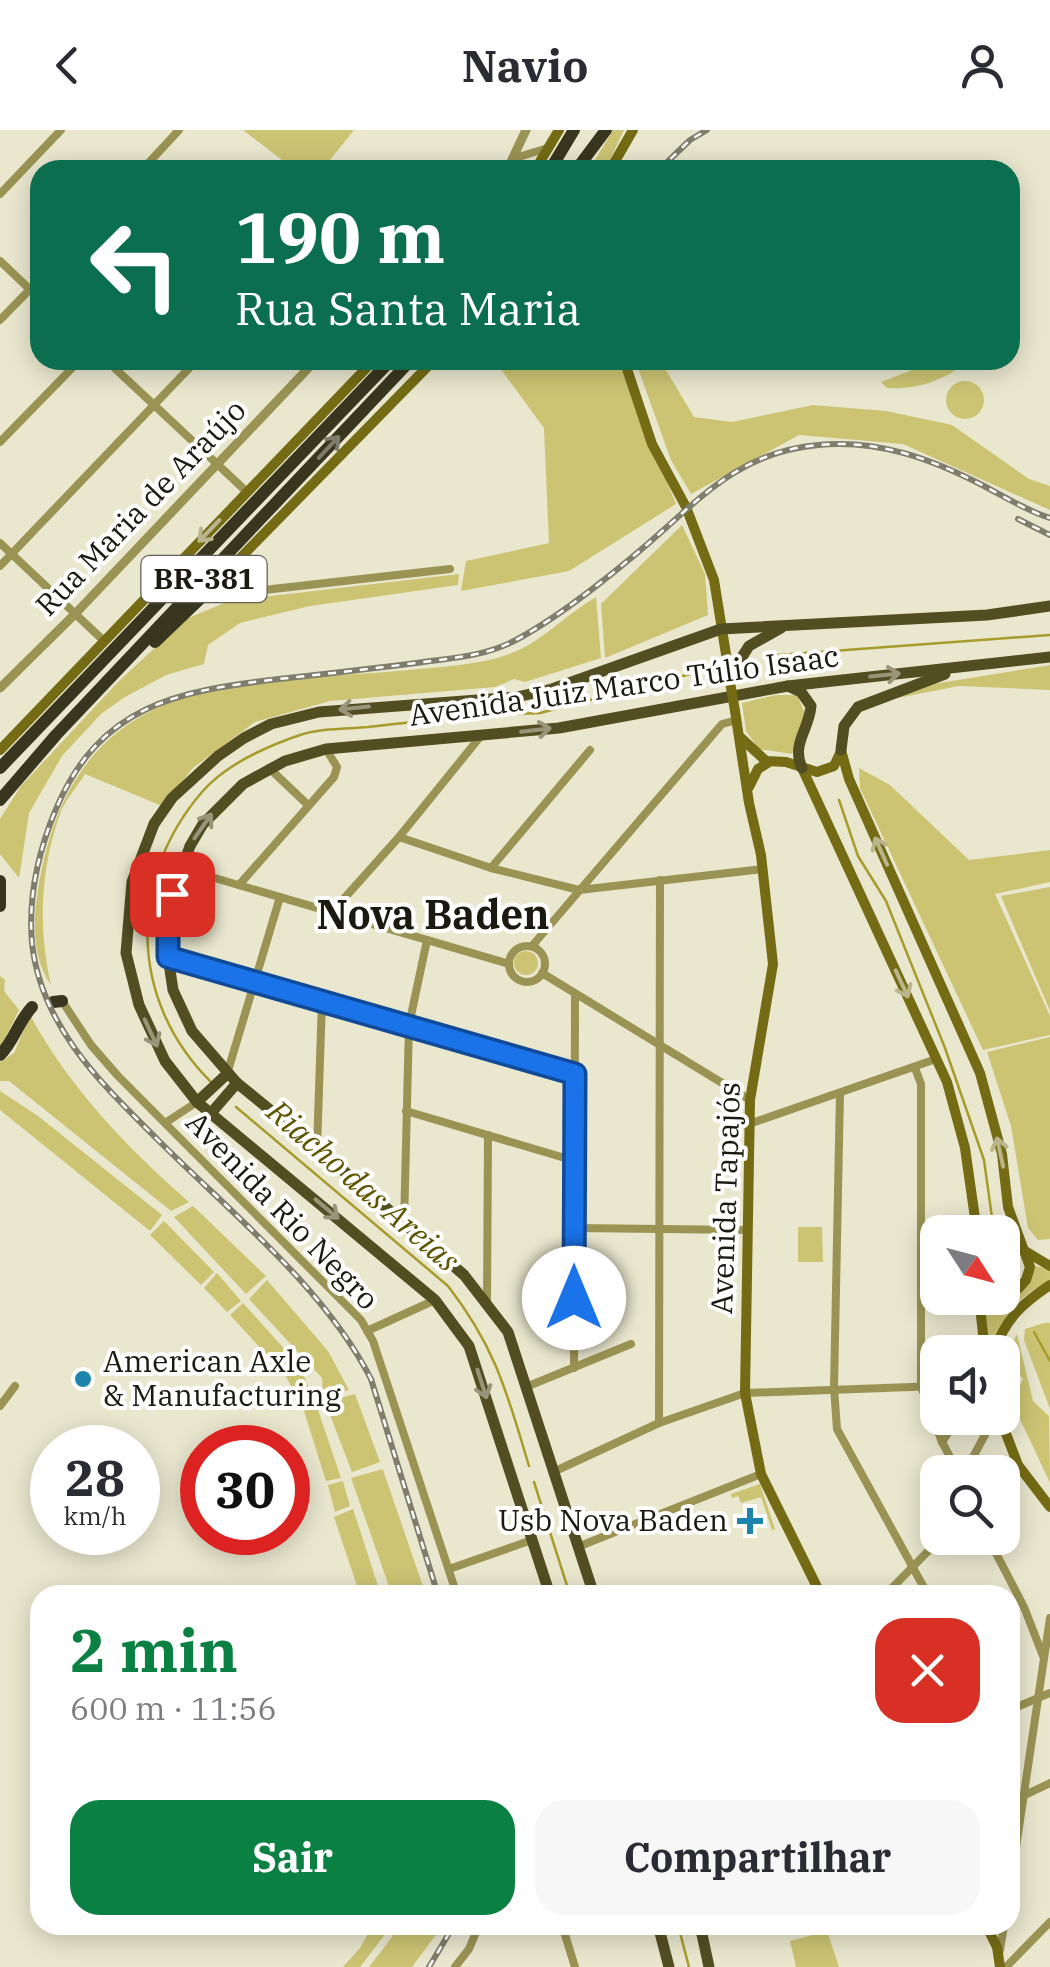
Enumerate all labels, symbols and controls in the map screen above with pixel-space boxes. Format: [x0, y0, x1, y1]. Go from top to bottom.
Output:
text: Navio [462, 36, 588, 94]
icon: back [40, 38, 95, 93]
icon: person [955, 38, 1010, 93]
text: 190 m [235, 191, 445, 282]
icon: left [70, 200, 200, 330]
text: Rua Santa Maria [235, 279, 581, 337]
street label: Rua Maria de Araújo [26, 390, 253, 624]
one-way arrow [317, 436, 341, 460]
one-way arrow [198, 518, 221, 543]
road number: BR-381 [142, 556, 266, 602]
street label: Avenida Juiz Marco Túlio Isaac [406, 635, 841, 734]
one-way arrow [869, 665, 901, 684]
one-way arrow [338, 699, 370, 718]
one-way arrow [520, 720, 552, 739]
one-way arrow [192, 813, 213, 840]
one-way arrow [871, 836, 889, 867]
pin [130, 852, 215, 937]
icon: arrive [145, 867, 200, 922]
district label: Nova Baden [316, 888, 550, 940]
one-way arrow [894, 968, 912, 998]
one-way arrow [143, 1017, 161, 1048]
street label: Avenida Tapajós [701, 1081, 748, 1315]
water label: Riacho das Areias [258, 1090, 469, 1280]
street label: Avenida Rio Negro [178, 1102, 388, 1317]
one-way arrow [990, 1137, 1009, 1169]
one-way arrow [313, 1197, 339, 1219]
north arrow [920, 1215, 1020, 1315]
map controls [920, 1215, 1020, 1555]
position arrow [522, 1246, 626, 1350]
button: sound [920, 1335, 1020, 1435]
place label: American Axle & Manufacturing [103, 1341, 341, 1414]
marker: American Axle & Manufacturing [72, 1368, 94, 1390]
one-way arrow [474, 1368, 492, 1400]
speed limit sign: 30 [180, 1425, 310, 1555]
text: 28 [65, 1445, 125, 1510]
button: search [920, 1455, 1020, 1555]
text: km/h [63, 1499, 127, 1532]
place label: Usb Nova Baden [498, 1500, 728, 1539]
marker: Usb Nova Baden [737, 1508, 763, 1534]
text: 2 min [70, 1610, 238, 1689]
button: close [875, 1618, 980, 1723]
text: 600 m · 11:56 [70, 1687, 277, 1729]
button: Sair [70, 1800, 515, 1915]
button: Compartilhar [535, 1800, 980, 1915]

